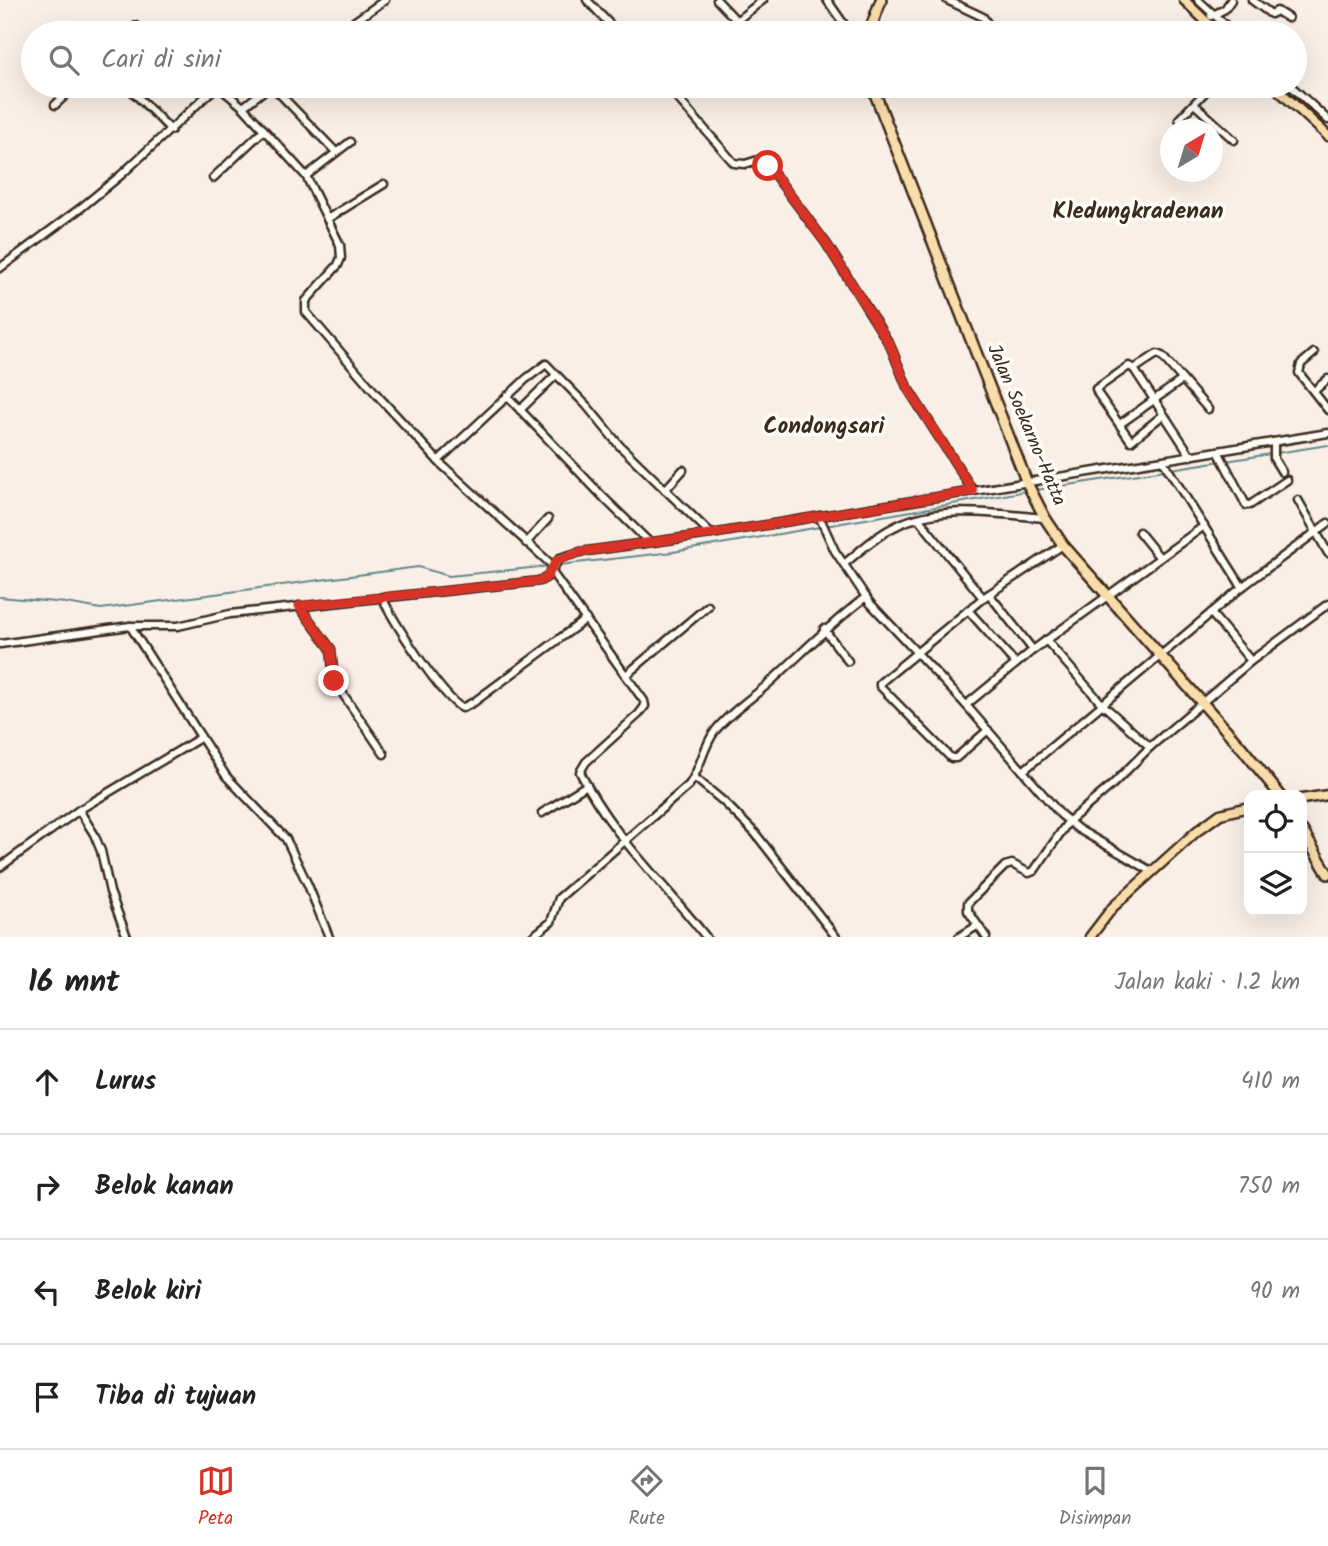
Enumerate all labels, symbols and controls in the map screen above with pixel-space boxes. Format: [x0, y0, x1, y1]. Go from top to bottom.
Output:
search box [21, 21, 1307, 98]
text: Cari di sini [101, 39, 221, 81]
icon: search [45, 41, 83, 79]
north arrow [1160, 119, 1223, 182]
route start [752, 150, 783, 181]
district label: Kledungkradenan [1053, 194, 1224, 230]
street label: Jalan Soekarno-Hatta [978, 339, 1074, 511]
district label: Condongsari [764, 409, 885, 445]
route end [318, 665, 349, 696]
map controls [1244, 790, 1307, 916]
button: locate [1244, 790, 1307, 853]
button: layers [1244, 853, 1307, 916]
text: 16 mnt [28, 959, 120, 1007]
text: Jalan kaki · 1.2 km [1114, 965, 1300, 1001]
text: Lurus [95, 1061, 156, 1103]
icon: ahead [28, 1063, 66, 1101]
text: 410 m [1241, 1064, 1300, 1100]
text: Belok kanan [95, 1166, 234, 1208]
icon: right [28, 1168, 66, 1206]
text: 750 m [1238, 1169, 1300, 1205]
text: Belok kiri [95, 1271, 201, 1313]
icon: left [28, 1273, 66, 1311]
text: 90 m [1250, 1274, 1300, 1310]
text: Tiba di tujuan [95, 1376, 256, 1418]
icon: arrive [28, 1378, 66, 1416]
tab: Peta [197, 1462, 235, 1534]
tab: Rute [628, 1462, 666, 1534]
tab: Disimpan [1059, 1462, 1131, 1534]

